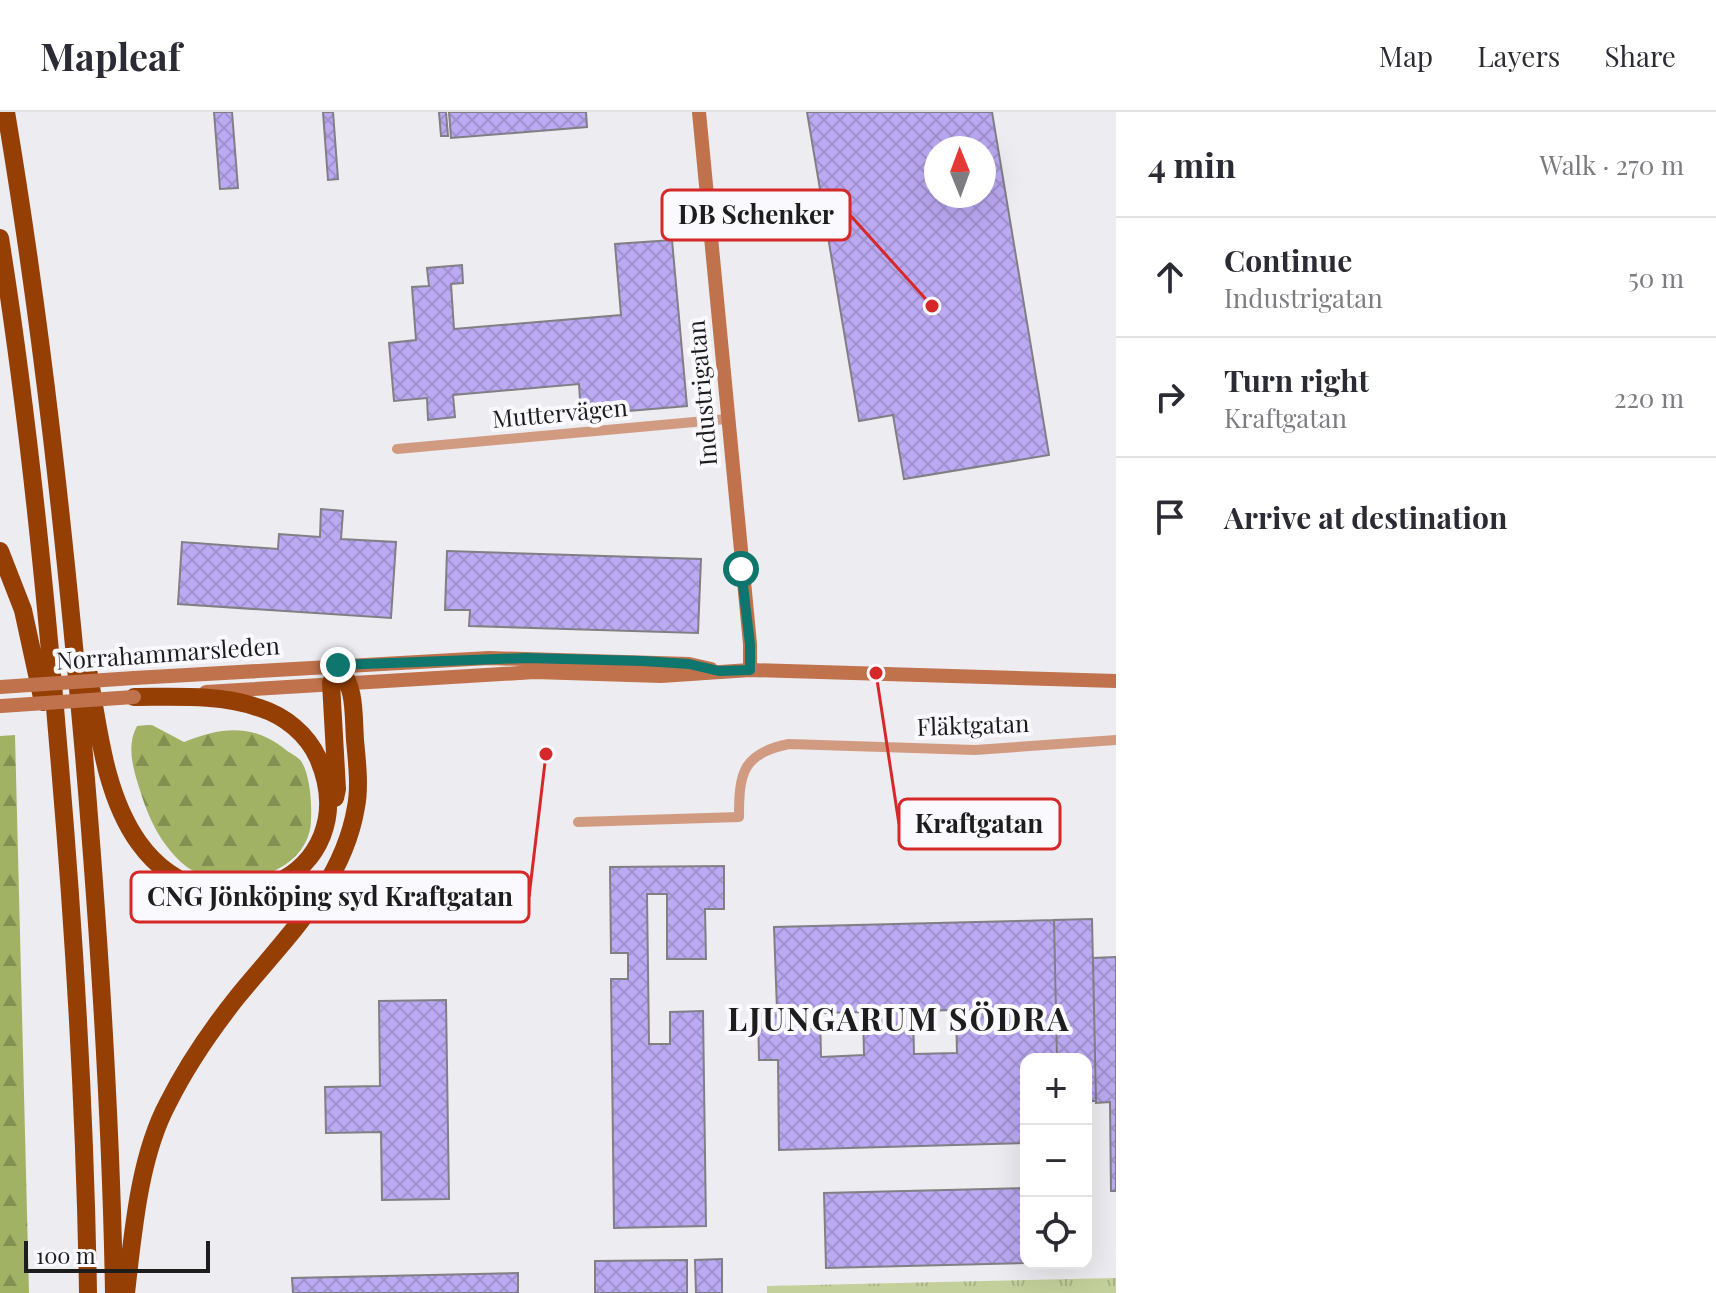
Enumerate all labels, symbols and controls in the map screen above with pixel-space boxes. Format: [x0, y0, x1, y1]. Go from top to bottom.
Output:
text: Mapleaf [40, 30, 181, 81]
text: Map [1379, 37, 1433, 74]
text: Layers [1477, 37, 1560, 74]
text: Share [1604, 37, 1676, 74]
north arrow [924, 136, 996, 208]
text: 4 min [1148, 141, 1236, 187]
text: Walk · 270 m [1539, 147, 1684, 182]
callout: DB Schenker [662, 190, 850, 240]
text: DB Schenker [678, 196, 834, 231]
text: Continue [1224, 240, 1352, 280]
icon: ahead [1148, 255, 1192, 299]
text: 50 m [1628, 260, 1684, 295]
text: Industrigatan [1224, 280, 1383, 315]
street label: Industrigatan [679, 319, 723, 468]
text: Turn right [1224, 360, 1369, 400]
icon: right [1148, 375, 1192, 419]
text: 220 m [1614, 380, 1684, 415]
street label: Muttervägen [491, 390, 629, 434]
text: Kraftgatan [1224, 400, 1347, 435]
icon: arrive [1148, 495, 1192, 539]
text: Arrive at destination [1224, 497, 1507, 537]
route start [723, 551, 759, 587]
street label: Norrahammarsleden [55, 628, 281, 676]
route end [320, 647, 356, 683]
street label: Fläktgatan [916, 706, 1030, 742]
callout: Kraftgatan [899, 799, 1060, 849]
text: Kraftgatan [915, 805, 1043, 840]
callout: CNG Jönköping syd Kraftgatan [131, 872, 529, 922]
text: CNG Jönköping syd Kraftgatan [147, 878, 513, 913]
district label: LJUNGARUM SÖDRA [727, 996, 1071, 1039]
map controls [1020, 1053, 1092, 1269]
button: + [1020, 1053, 1092, 1125]
button: − [1020, 1125, 1092, 1197]
button: locate [1020, 1197, 1092, 1269]
scale bar [24, 1237, 210, 1273]
text: 100 m [36, 1240, 96, 1270]

